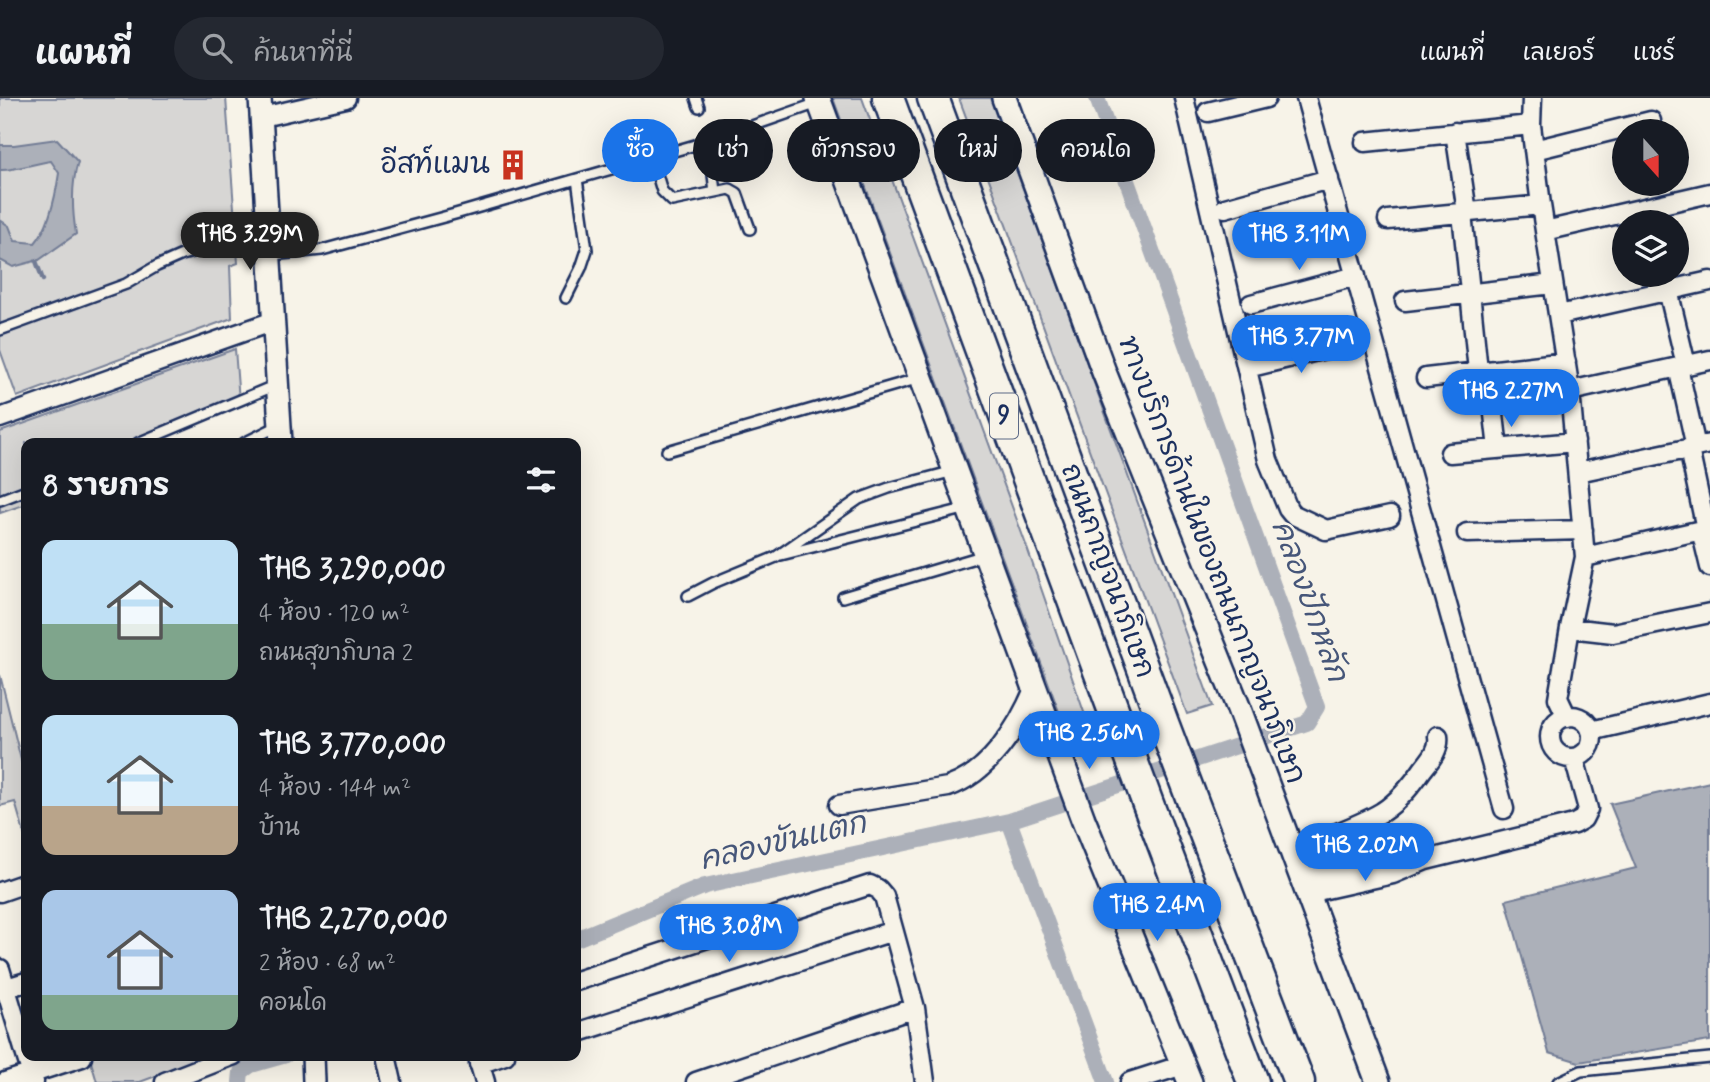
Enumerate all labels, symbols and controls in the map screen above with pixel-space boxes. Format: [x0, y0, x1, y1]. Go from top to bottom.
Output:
search box [174, 17, 664, 80]
icon: search [198, 29, 236, 67]
text: แผนที่ [35, 33, 132, 77]
text: ค้นหาที่นี่ [254, 37, 353, 71]
text: แผนที่ [1420, 38, 1485, 69]
text: เลเยอร์ [1523, 38, 1595, 69]
text: แชร์ [1633, 38, 1675, 69]
chip: ซื้อ [602, 119, 679, 182]
chip: เช่า [693, 119, 773, 182]
chip: ตัวกรอง [787, 119, 920, 182]
chip: ใหม่ [934, 119, 1022, 182]
chip: คอนโด [1036, 119, 1155, 182]
north arrow [1612, 119, 1689, 196]
map controls [1612, 119, 1689, 287]
place label: อีสท์แมน [381, 144, 490, 184]
building icon: อีสท์แมน [496, 148, 530, 182]
button: layers [1612, 210, 1689, 287]
pin: THB 3.29M [170, 212, 330, 272]
pin: THB 3.11M [1219, 212, 1379, 272]
text: THB 3.29M [197, 220, 303, 250]
text: THB 3.11M [1248, 220, 1350, 250]
pin: THB 3.77M [1221, 316, 1381, 375]
text: THB 3.77M [1248, 323, 1354, 353]
street label: ทางบริการด้านในของถนนกาญจนาภิเษก [1108, 330, 1317, 789]
pin: THB 2.27M [1431, 370, 1591, 429]
text: THB 2.27M [1458, 377, 1564, 407]
road number: 9 [990, 394, 1018, 438]
street label: ถนนกาญจนาภิเษก [1051, 459, 1163, 683]
icon: filters [522, 461, 560, 499]
text: 8 รายการ [42, 467, 169, 506]
water label: คลองปักหลัก [1262, 515, 1357, 689]
text: THB 3,290,000 [259, 550, 446, 589]
icon: home [98, 568, 182, 652]
text: 4 ห้อง · 120 m² [259, 599, 410, 629]
text: ถนนสุขาภิบาล 2 [259, 639, 413, 669]
pin: THB 2.56M [1009, 712, 1169, 771]
text: THB 2.56M [1035, 719, 1143, 749]
text: THB 3,770,000 [259, 725, 446, 764]
icon: home [98, 743, 182, 827]
text: 4 ห้อง · 144 m² [259, 774, 411, 804]
water label: คลองขันแตก [696, 804, 872, 880]
text: บ้าน [259, 814, 300, 844]
pin: THB 2.02M [1285, 824, 1445, 883]
text: THB 2.02M [1311, 831, 1419, 861]
pin: THB 2.4M [1085, 884, 1229, 943]
text: THB 2.4M [1109, 891, 1205, 921]
text: THB 2,270,000 [259, 900, 448, 939]
pin: THB 3.08M [649, 904, 809, 964]
text: THB 3.08M [676, 912, 782, 942]
icon: home [98, 918, 182, 1002]
text: 2 ห้อง · 68 m² [259, 949, 396, 979]
text: คอนโด [259, 989, 327, 1019]

